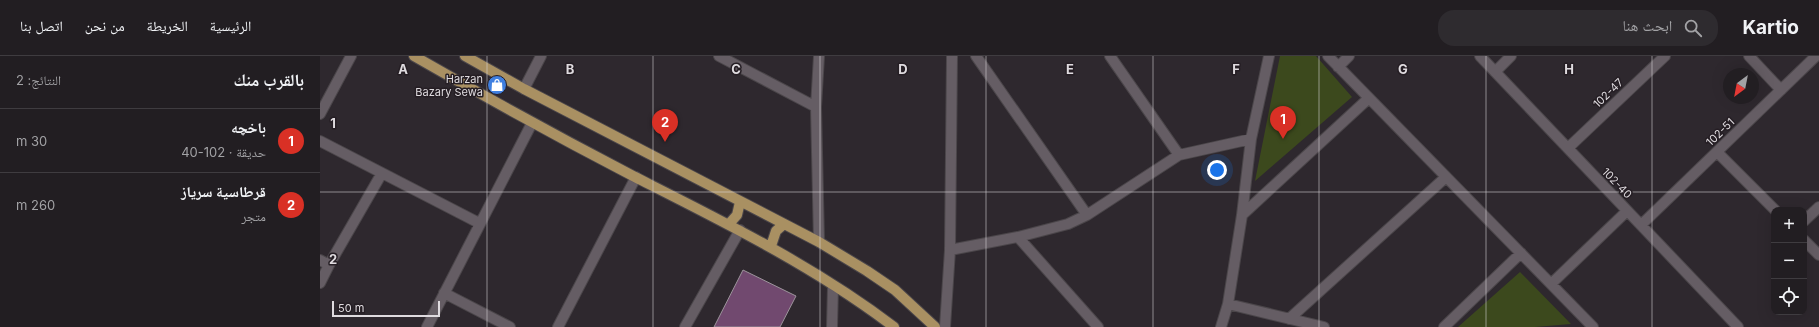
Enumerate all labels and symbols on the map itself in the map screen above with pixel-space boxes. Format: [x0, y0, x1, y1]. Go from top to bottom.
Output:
text: A [398, 61, 408, 77]
text: B [566, 61, 575, 77]
text: C [731, 61, 741, 77]
text: D [898, 61, 908, 77]
text: E [1066, 61, 1074, 77]
text: F [1232, 61, 1240, 77]
text: G [1398, 61, 1408, 77]
text: H [1564, 61, 1574, 77]
north arrow [1723, 68, 1759, 104]
place label: Harzan Bazary Sewa [415, 72, 483, 99]
shop icon: Harzan Bazary Sewa [486, 74, 508, 96]
street label: 102-47 [1590, 75, 1626, 111]
pin: 1 [1270, 106, 1296, 139]
pin: 2 [652, 109, 678, 142]
text: 1 [330, 115, 336, 131]
street label: 102-51 [1703, 115, 1737, 149]
your location [1207, 160, 1227, 180]
street label: 102-40 [1599, 165, 1635, 201]
text: 2 [329, 251, 337, 267]
scale bar [332, 299, 440, 318]

